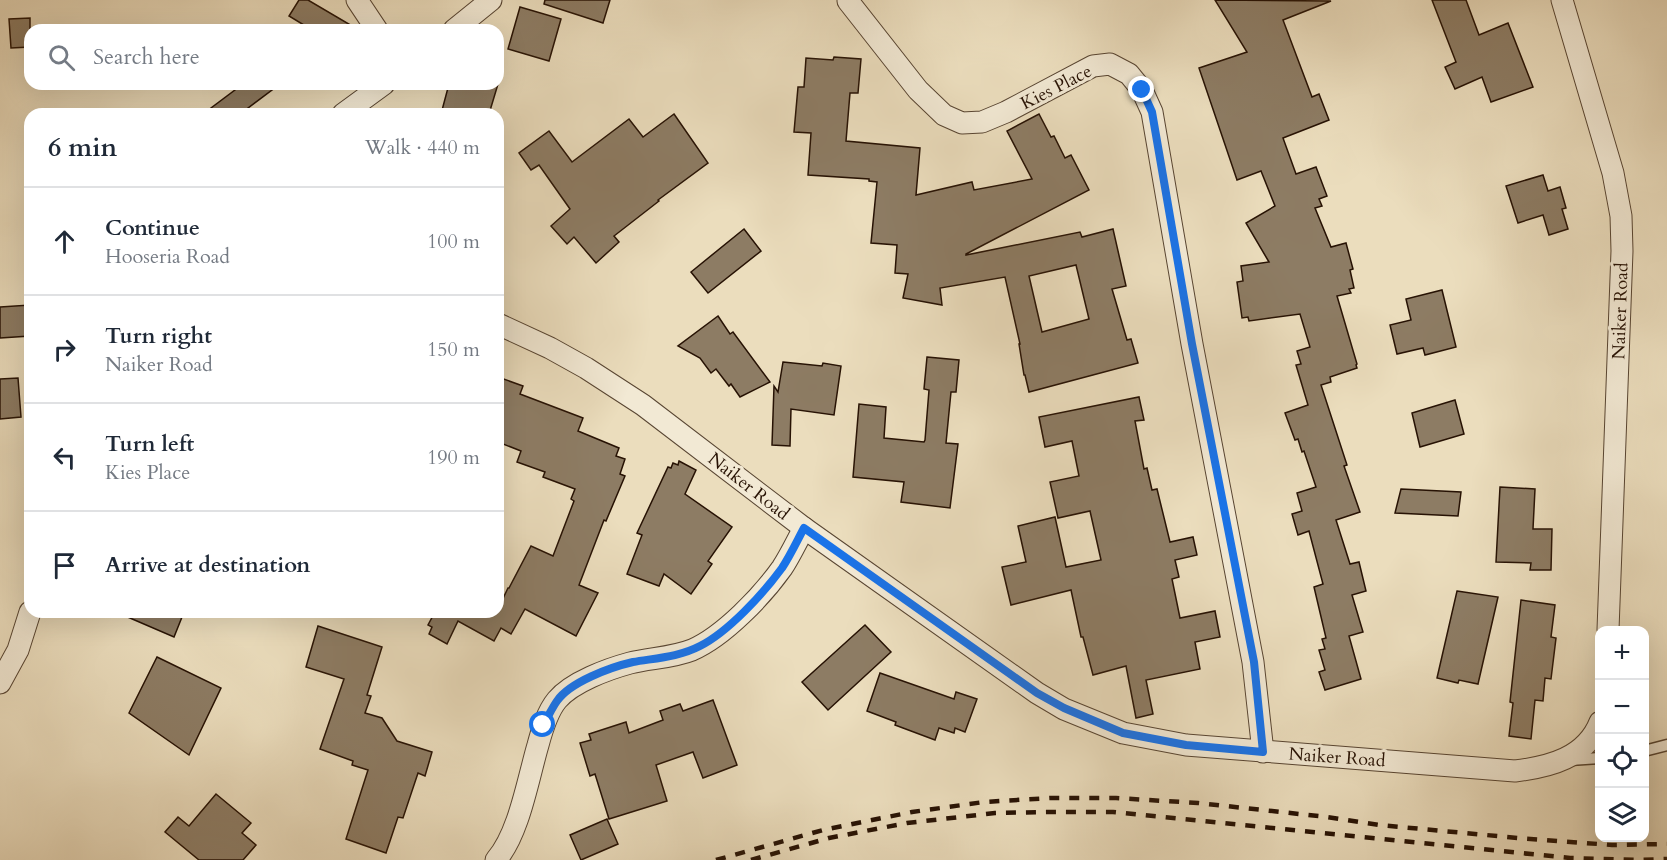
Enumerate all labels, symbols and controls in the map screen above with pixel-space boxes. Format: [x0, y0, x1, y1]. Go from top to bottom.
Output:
search box [24, 24, 504, 90]
icon: search [45, 41, 78, 74]
text: Search here [93, 42, 200, 72]
street label: Kies Place [1016, 59, 1096, 116]
route end [1128, 76, 1154, 102]
text: 6 min [48, 130, 117, 165]
text: Walk · 440 m [365, 134, 480, 161]
text: Continue [105, 213, 200, 243]
icon: ahead [48, 225, 81, 258]
text: 100 m [427, 228, 480, 255]
text: Hooseria Road [105, 243, 230, 270]
street label: Naiker Road [1606, 262, 1635, 360]
text: Turn right [105, 321, 212, 351]
icon: right [48, 333, 81, 366]
text: 150 m [427, 336, 480, 363]
text: Naiker Road [105, 351, 213, 378]
text: Turn left [105, 429, 194, 459]
icon: left [48, 441, 81, 474]
text: 190 m [427, 444, 480, 471]
street label: Naiker Road [703, 447, 795, 526]
text: Kies Place [105, 459, 190, 486]
icon: arrive [48, 549, 81, 582]
text: Arrive at destination [105, 550, 310, 580]
map controls [1595, 626, 1649, 842]
button: + [1595, 626, 1649, 680]
button: − [1595, 680, 1649, 734]
route start [529, 711, 555, 737]
button: locate [1595, 734, 1649, 788]
street label: Naiker Road [1288, 742, 1387, 773]
button: layers [1595, 788, 1649, 842]

